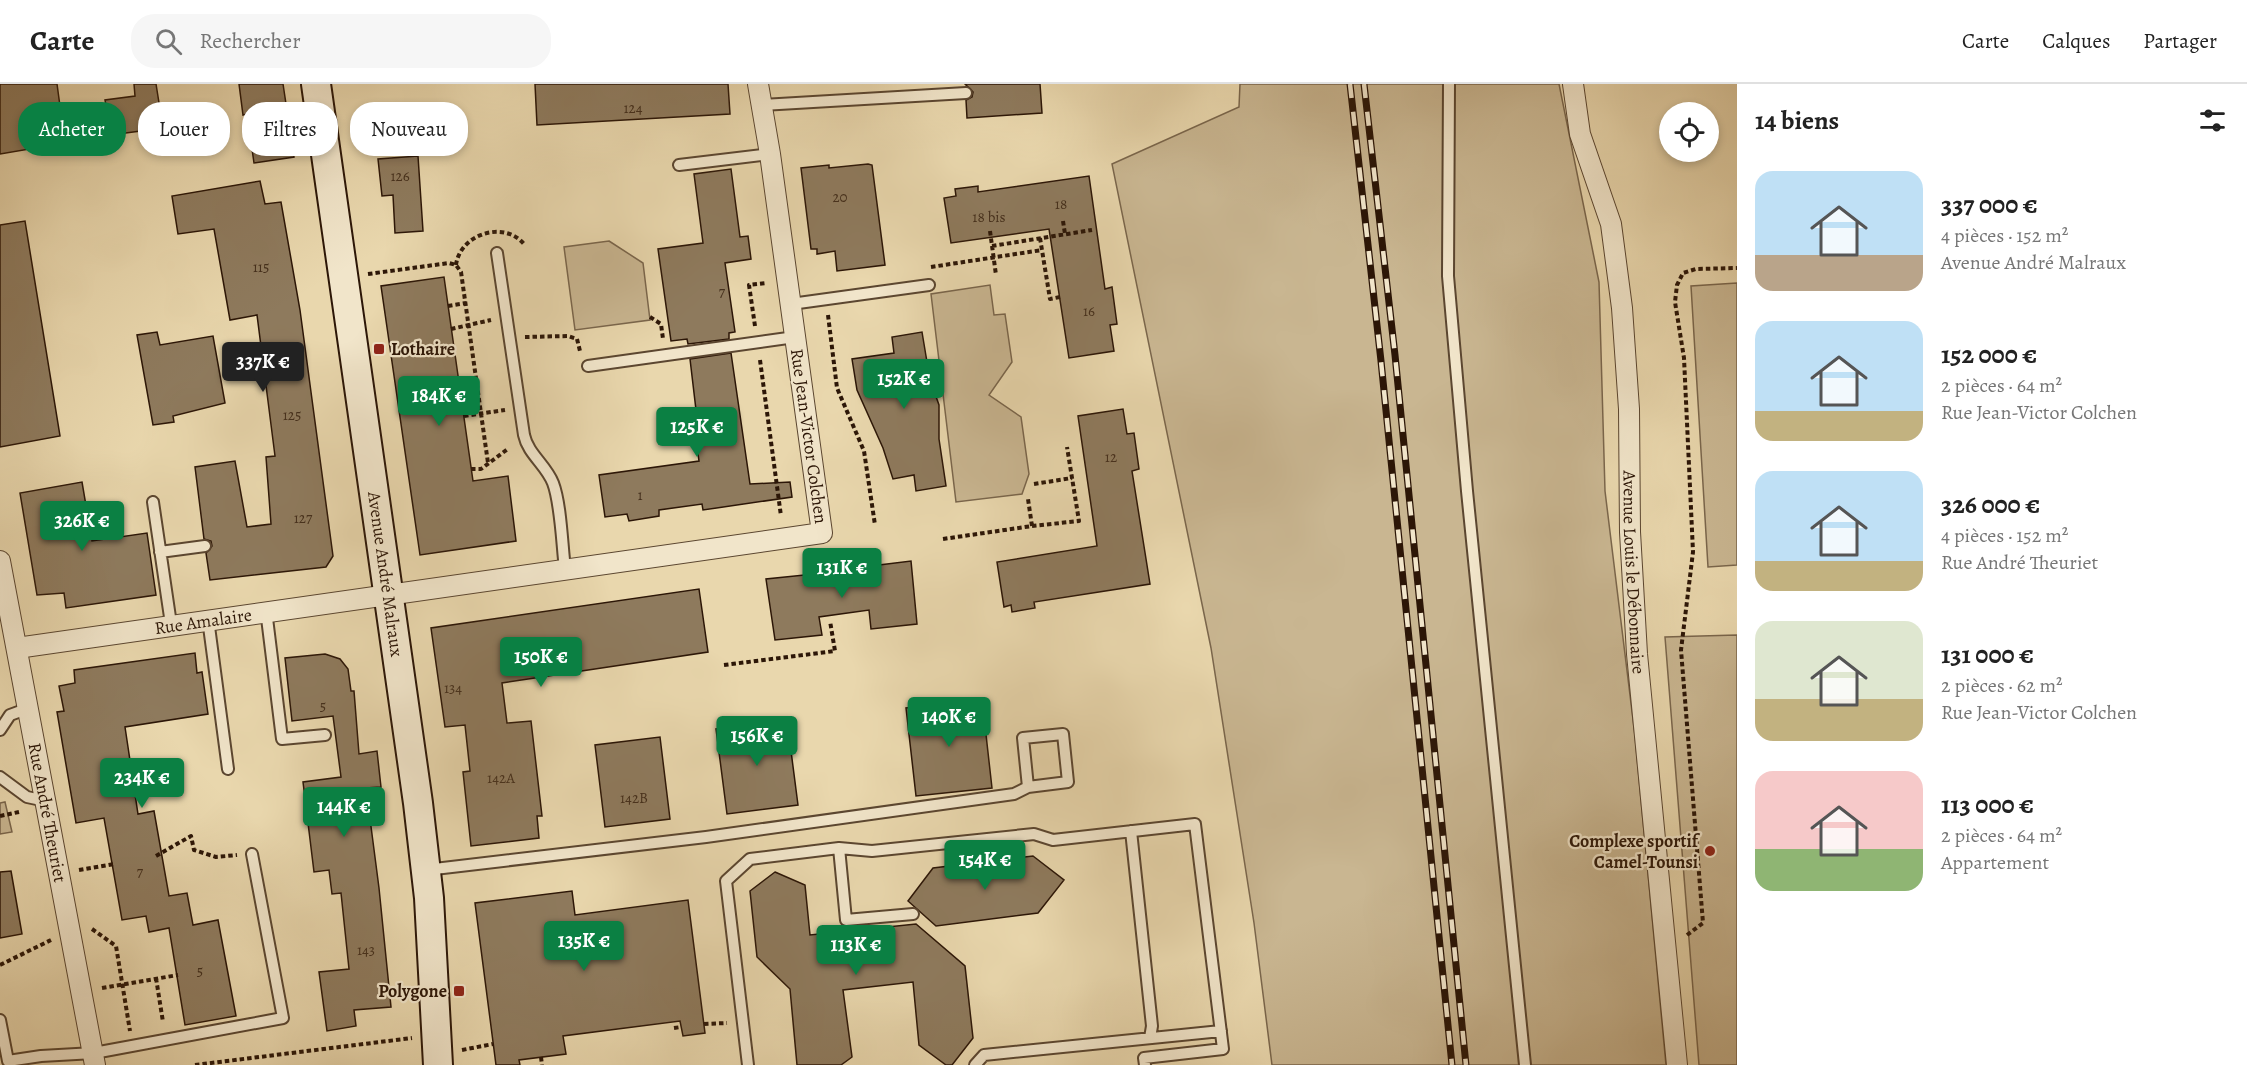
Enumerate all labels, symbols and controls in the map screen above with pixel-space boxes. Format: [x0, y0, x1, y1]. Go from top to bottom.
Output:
search box [131, 14, 551, 68]
text: Carte [30, 22, 95, 60]
icon: search [152, 25, 185, 58]
text: Rechercher [200, 26, 301, 56]
text: Carte [1962, 27, 2009, 55]
text: Calques [2042, 27, 2110, 55]
text: Partager [2143, 27, 2217, 55]
house number: 124 [623, 98, 643, 118]
chip: Acheter [18, 102, 126, 156]
chip: Louer [138, 102, 230, 156]
chip: Filtres [242, 102, 338, 156]
chip: Nouveau [350, 102, 468, 156]
map controls [1659, 102, 1719, 162]
button: locate [1659, 102, 1719, 162]
text: 14 biens [1755, 103, 1839, 138]
icon: filters [2196, 104, 2229, 137]
house number: 126 [390, 166, 410, 186]
house number: 20 [832, 187, 848, 207]
text: 337 000 € [1941, 187, 2038, 222]
house number: 18 [1055, 194, 1067, 214]
icon: home [1803, 195, 1875, 267]
house number: 18 bis [972, 207, 1006, 227]
text: 4 pièces · 152 m² [1941, 222, 2068, 249]
text: Avenue André Malraux [1941, 249, 2126, 276]
house number: 115 [253, 257, 269, 277]
house number: 7 [719, 282, 726, 302]
house number: 16 [1083, 301, 1095, 321]
place label: Lothaire [391, 337, 455, 361]
text: 152 000 € [1941, 337, 2037, 372]
pin: 337K € [214, 342, 312, 393]
marker: Lothaire [372, 342, 386, 356]
icon: home [1803, 345, 1875, 417]
street label: Rue Jean-Victor Colchen [785, 347, 833, 525]
text: 337K € [236, 348, 290, 375]
pin: 152K € [855, 359, 953, 410]
text: 152K € [877, 365, 931, 392]
text: 2 pièces · 64 m² [1941, 372, 2062, 399]
pin: 184K € [390, 376, 488, 427]
text: 184K € [412, 382, 466, 409]
text: Rue Jean-Victor Colchen [1941, 399, 2137, 426]
house number: 125 [283, 405, 301, 425]
pin: 125K € [648, 407, 746, 458]
text: 125K € [670, 413, 724, 440]
house number: 12 [1105, 447, 1117, 467]
street label: Avenue Louis le Débonnaire [1617, 469, 1651, 675]
house number: 1 [637, 485, 643, 505]
text: 326 000 € [1941, 487, 2040, 522]
street label: Avenue André Malraux [362, 489, 409, 659]
icon: home [1803, 495, 1875, 567]
pin: 326K € [33, 501, 131, 552]
text: 326K € [54, 507, 110, 534]
house number: 127 [294, 508, 313, 528]
text: 4 pièces · 152 m² [1941, 522, 2068, 549]
pin: 131K € [793, 548, 891, 599]
text: Rue André Theuriet [1941, 549, 2098, 576]
text: 131K € [816, 554, 868, 581]
street label: Rue Amalaire [153, 603, 253, 640]
pin: 150K € [492, 637, 590, 688]
text: 131 000 € [1941, 637, 2034, 672]
text: 150K € [514, 643, 568, 670]
icon: home [1803, 645, 1875, 717]
text: 2 pièces · 62 m² [1941, 672, 2063, 699]
house number: 134 [444, 678, 462, 698]
house number: 5 [320, 696, 326, 716]
pin: 140K € [900, 697, 998, 748]
text: Rue Jean-Victor Colchen [1941, 699, 2137, 726]
text: 140K € [922, 703, 976, 730]
pin: 156K € [708, 716, 806, 767]
text: 156K € [730, 722, 784, 749]
street label: Rue André Theuriet [23, 741, 72, 884]
pin: 234K € [93, 758, 191, 809]
text: 234K € [114, 764, 170, 791]
house number: 142A [487, 768, 515, 788]
pin: 144K € [295, 787, 393, 838]
text: 113 000 € [1941, 787, 2034, 822]
house number: 142B [620, 788, 648, 808]
text: 144K € [317, 793, 371, 820]
icon: home [1803, 795, 1875, 867]
text: 2 pièces · 64 m² [1941, 822, 2062, 849]
place label: Complexe sportif Camel-Tounsi [1569, 829, 1701, 874]
pin: 154K € [936, 840, 1034, 891]
marker: Complexe sportif Camel-Tounsi [1703, 844, 1717, 858]
text: 154K € [958, 846, 1012, 873]
text: Appartement [1941, 849, 2049, 876]
house number: 7 [137, 862, 144, 882]
pin: 135K € [535, 921, 633, 972]
pin: 113K € [807, 925, 905, 976]
text: 135K € [558, 927, 610, 954]
text: 113K € [830, 931, 882, 958]
house number: 143 [357, 940, 375, 960]
house number: 5 [197, 961, 203, 981]
place label: Polygone [378, 979, 447, 1003]
marker: Polygone [452, 984, 466, 998]

